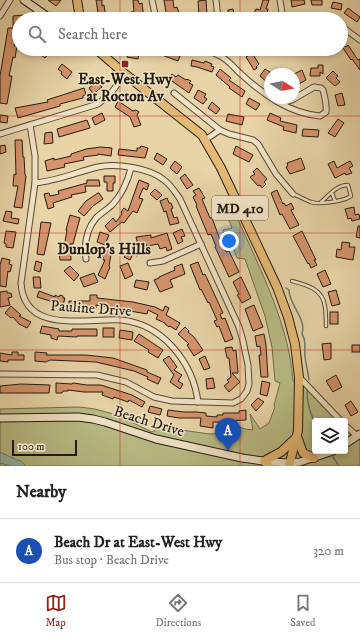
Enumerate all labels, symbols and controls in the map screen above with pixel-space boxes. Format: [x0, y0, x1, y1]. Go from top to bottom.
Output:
search box [12, 12, 348, 56]
icon: search [26, 23, 48, 45]
text: Search here [58, 25, 127, 44]
marker: East-West Hwy at Rocton Av [120, 59, 130, 69]
north arrow [264, 68, 300, 104]
place label: East-West Hwy at Rocton Av [78, 70, 173, 106]
road number: MD 410 [212, 196, 268, 220]
your location [219, 231, 239, 251]
district label: Dunlop's Hills [57, 239, 152, 259]
street label: Pauline Drive [50, 296, 132, 321]
street label: Beach Drive [111, 402, 187, 441]
pin: A [215, 418, 241, 451]
map controls [312, 418, 348, 454]
button: layers [312, 418, 348, 454]
scale bar [12, 438, 77, 457]
text: 100 m [18, 440, 44, 454]
text: Nearby [16, 481, 66, 503]
text: Beach Dr at East-West Hwy [54, 533, 222, 552]
text: A [25, 543, 33, 559]
text: 320 m [313, 543, 344, 559]
text: Bus stop · Beach Drive [54, 552, 169, 568]
tab: Map [45, 592, 67, 630]
tab: Directions [156, 592, 201, 630]
tab: Saved [290, 592, 315, 630]

